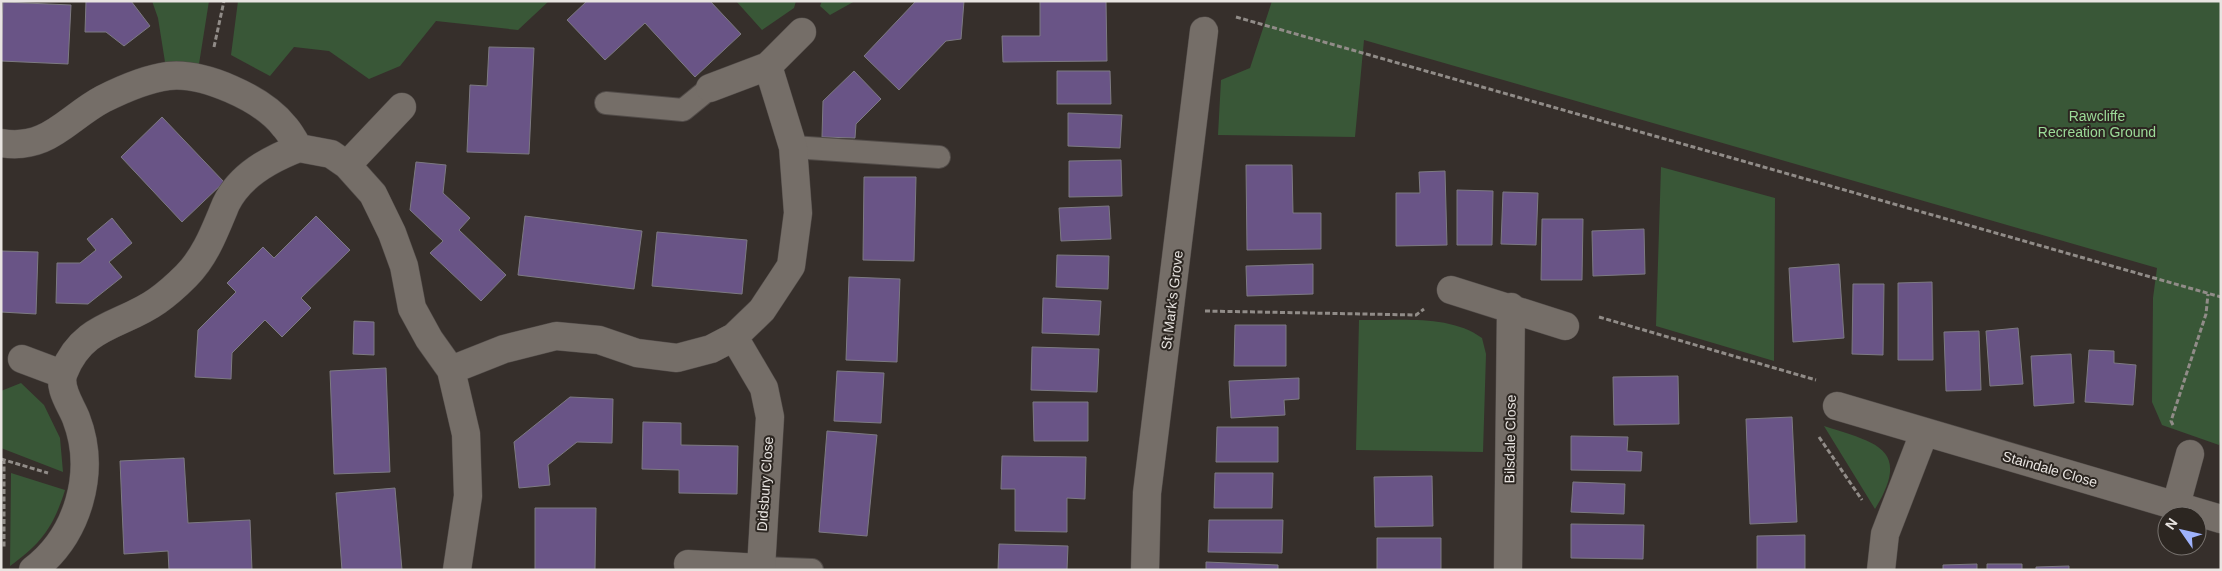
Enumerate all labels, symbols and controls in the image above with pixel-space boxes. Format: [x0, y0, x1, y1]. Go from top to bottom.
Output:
park label: Rawcliffe Recreation Ground [2038, 108, 2156, 140]
street label: St Mark's Grove [1158, 249, 1186, 351]
street label: Bilsdale Close [1501, 394, 1519, 483]
street label: Didsbury Close [754, 436, 776, 532]
street label: Staindale Close [2001, 448, 2100, 490]
north arrow [2157, 506, 2207, 556]
text: N [2162, 515, 2181, 532]

